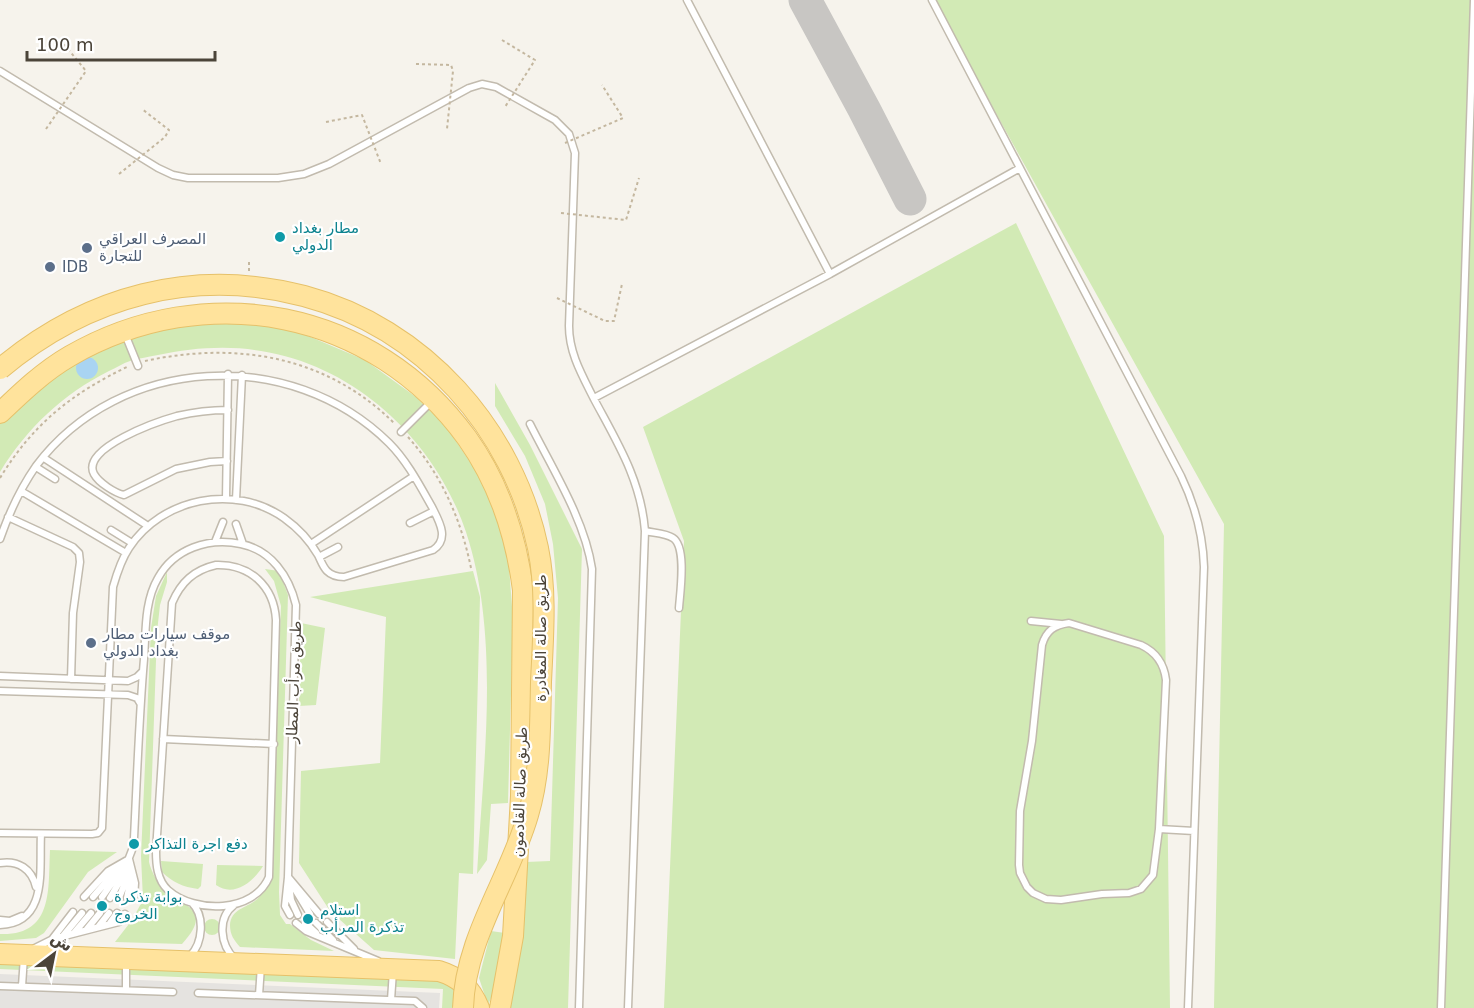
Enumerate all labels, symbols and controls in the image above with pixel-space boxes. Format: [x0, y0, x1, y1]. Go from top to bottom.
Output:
scale bar [27, 24, 214, 62]
text: 100 m [36, 34, 94, 55]
place label: مطار بغداد الدولي [292, 219, 359, 255]
place label: المصرف العراقي للتجارة [99, 230, 206, 265]
marker: مطار بغداد الدولي [273, 230, 287, 244]
marker: المصرف العراقي للتجارة [80, 241, 94, 255]
place label: IDB [62, 258, 88, 276]
marker: IDB [43, 260, 57, 274]
street label: طريق صالة المغادرة [532, 574, 550, 702]
street label: طريق مرأب المطار [282, 620, 305, 745]
place label: موقف سيارات مطار بغداد الدولي [102, 625, 230, 661]
marker: موقف سيارات مطار بغداد الدولي [84, 636, 98, 650]
street label: طريق صالة القادمون [509, 726, 531, 858]
place label: دفع اجرة التذاكر [145, 835, 248, 853]
marker: دفع اجرة التذاكر [127, 837, 141, 851]
place label: بوابة تذكرة الخروج [114, 888, 182, 924]
marker: بوابة تذكرة الخروج [95, 899, 109, 913]
place label: استلام تذكرة المرأب [320, 901, 404, 936]
marker: استلام تذكرة المرأب [301, 912, 315, 926]
north arrow [24, 924, 84, 984]
text: ش [47, 928, 76, 956]

